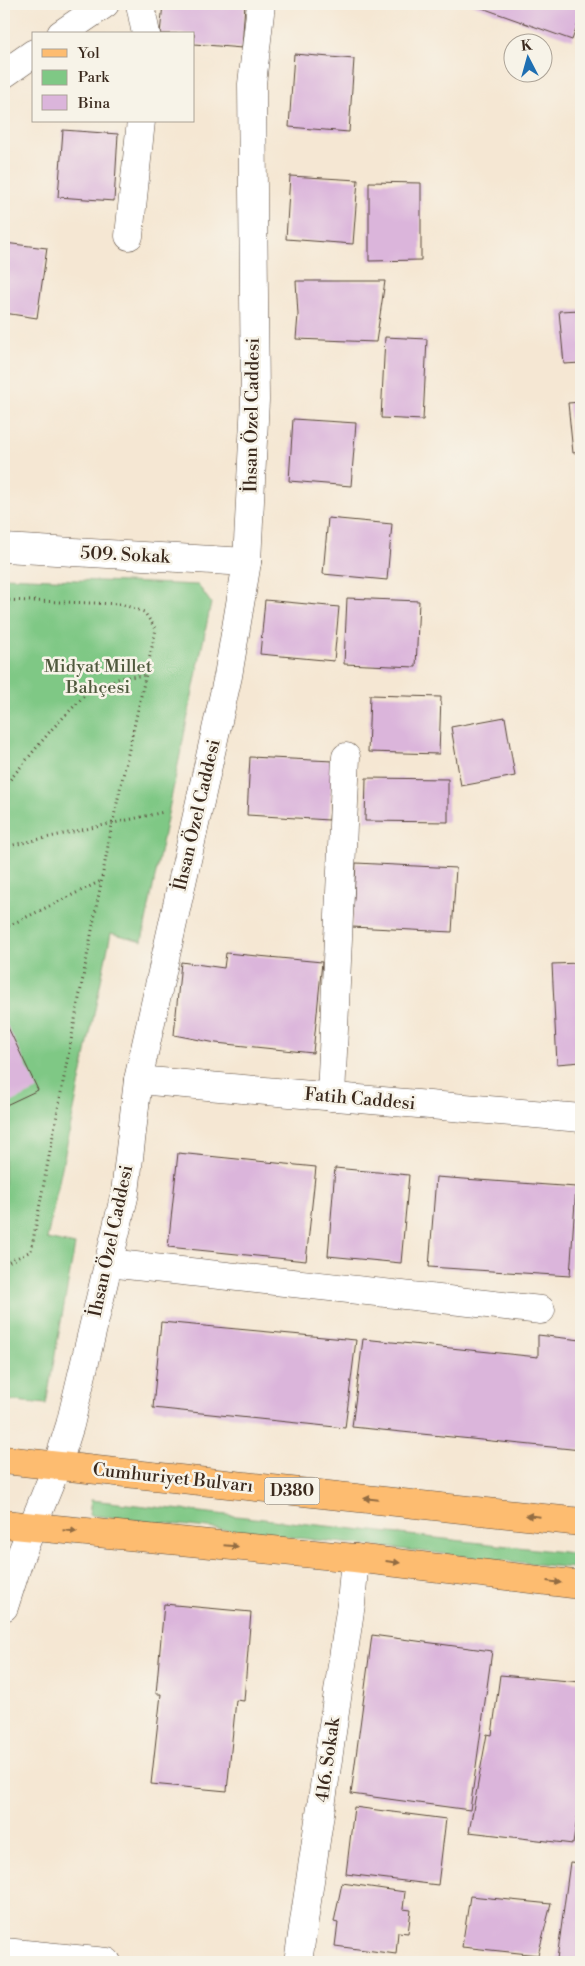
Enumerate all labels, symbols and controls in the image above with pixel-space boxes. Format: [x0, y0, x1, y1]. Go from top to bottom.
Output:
legend [32, 32, 195, 122]
north arrow [502, 32, 552, 82]
text: K [520, 36, 534, 56]
text: Yol [77, 44, 100, 63]
text: Park [78, 68, 110, 87]
text: Bina [77, 94, 110, 113]
street label: İhsan Özel Caddesi [239, 337, 265, 493]
street label: 509. Sokak [80, 541, 172, 569]
park label: Midyat Millet Bahçesi [44, 655, 153, 699]
street label: İhsan Özel Caddesi [168, 737, 226, 893]
street label: Fatih Caddesi [304, 1083, 417, 1115]
street label: İhsan Özel Caddesi [84, 1163, 138, 1319]
street label: Cumhuriyet Bulvarı [92, 1458, 254, 1498]
road number: D380 [264, 1478, 320, 1504]
one-way arrow [363, 1495, 379, 1503]
one-way arrow [524, 1512, 540, 1520]
one-way arrow [62, 1527, 78, 1535]
one-way arrow [224, 1542, 240, 1550]
one-way arrow [385, 1559, 401, 1567]
one-way arrow [547, 1578, 563, 1586]
street label: 416. Sokak [311, 1715, 346, 1804]

